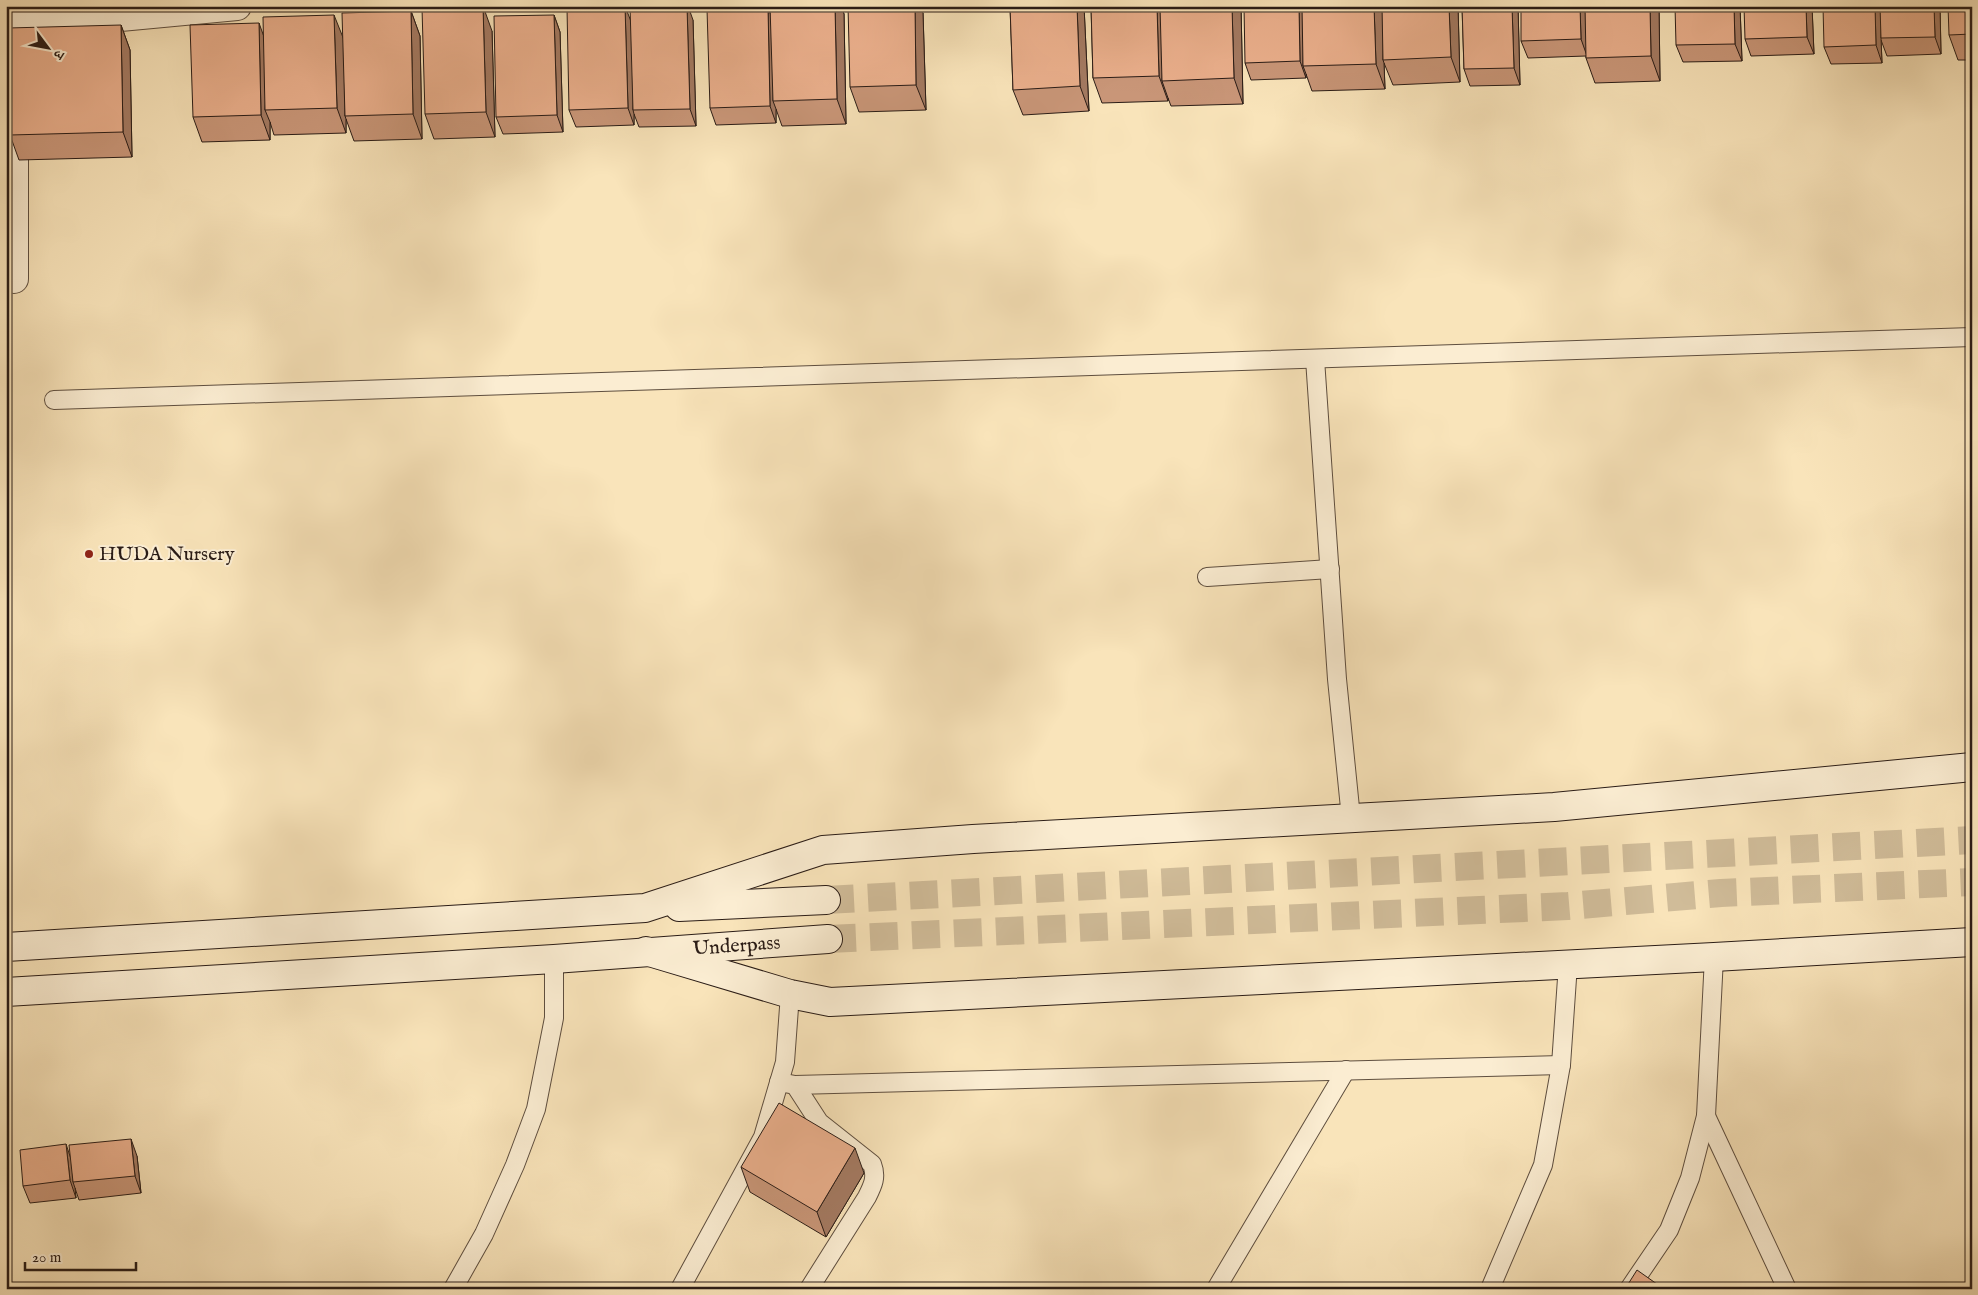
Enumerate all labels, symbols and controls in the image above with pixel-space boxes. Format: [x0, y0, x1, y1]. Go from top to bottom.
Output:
north arrow [22, 22, 72, 72]
text: उ [48, 46, 68, 63]
place label: HUDA Nursery [99, 542, 235, 567]
marker: HUDA Nursery [83, 548, 95, 560]
street label: Underpass [692, 930, 781, 961]
scale bar [25, 1240, 136, 1272]
text: 20 m [32, 1248, 62, 1267]

